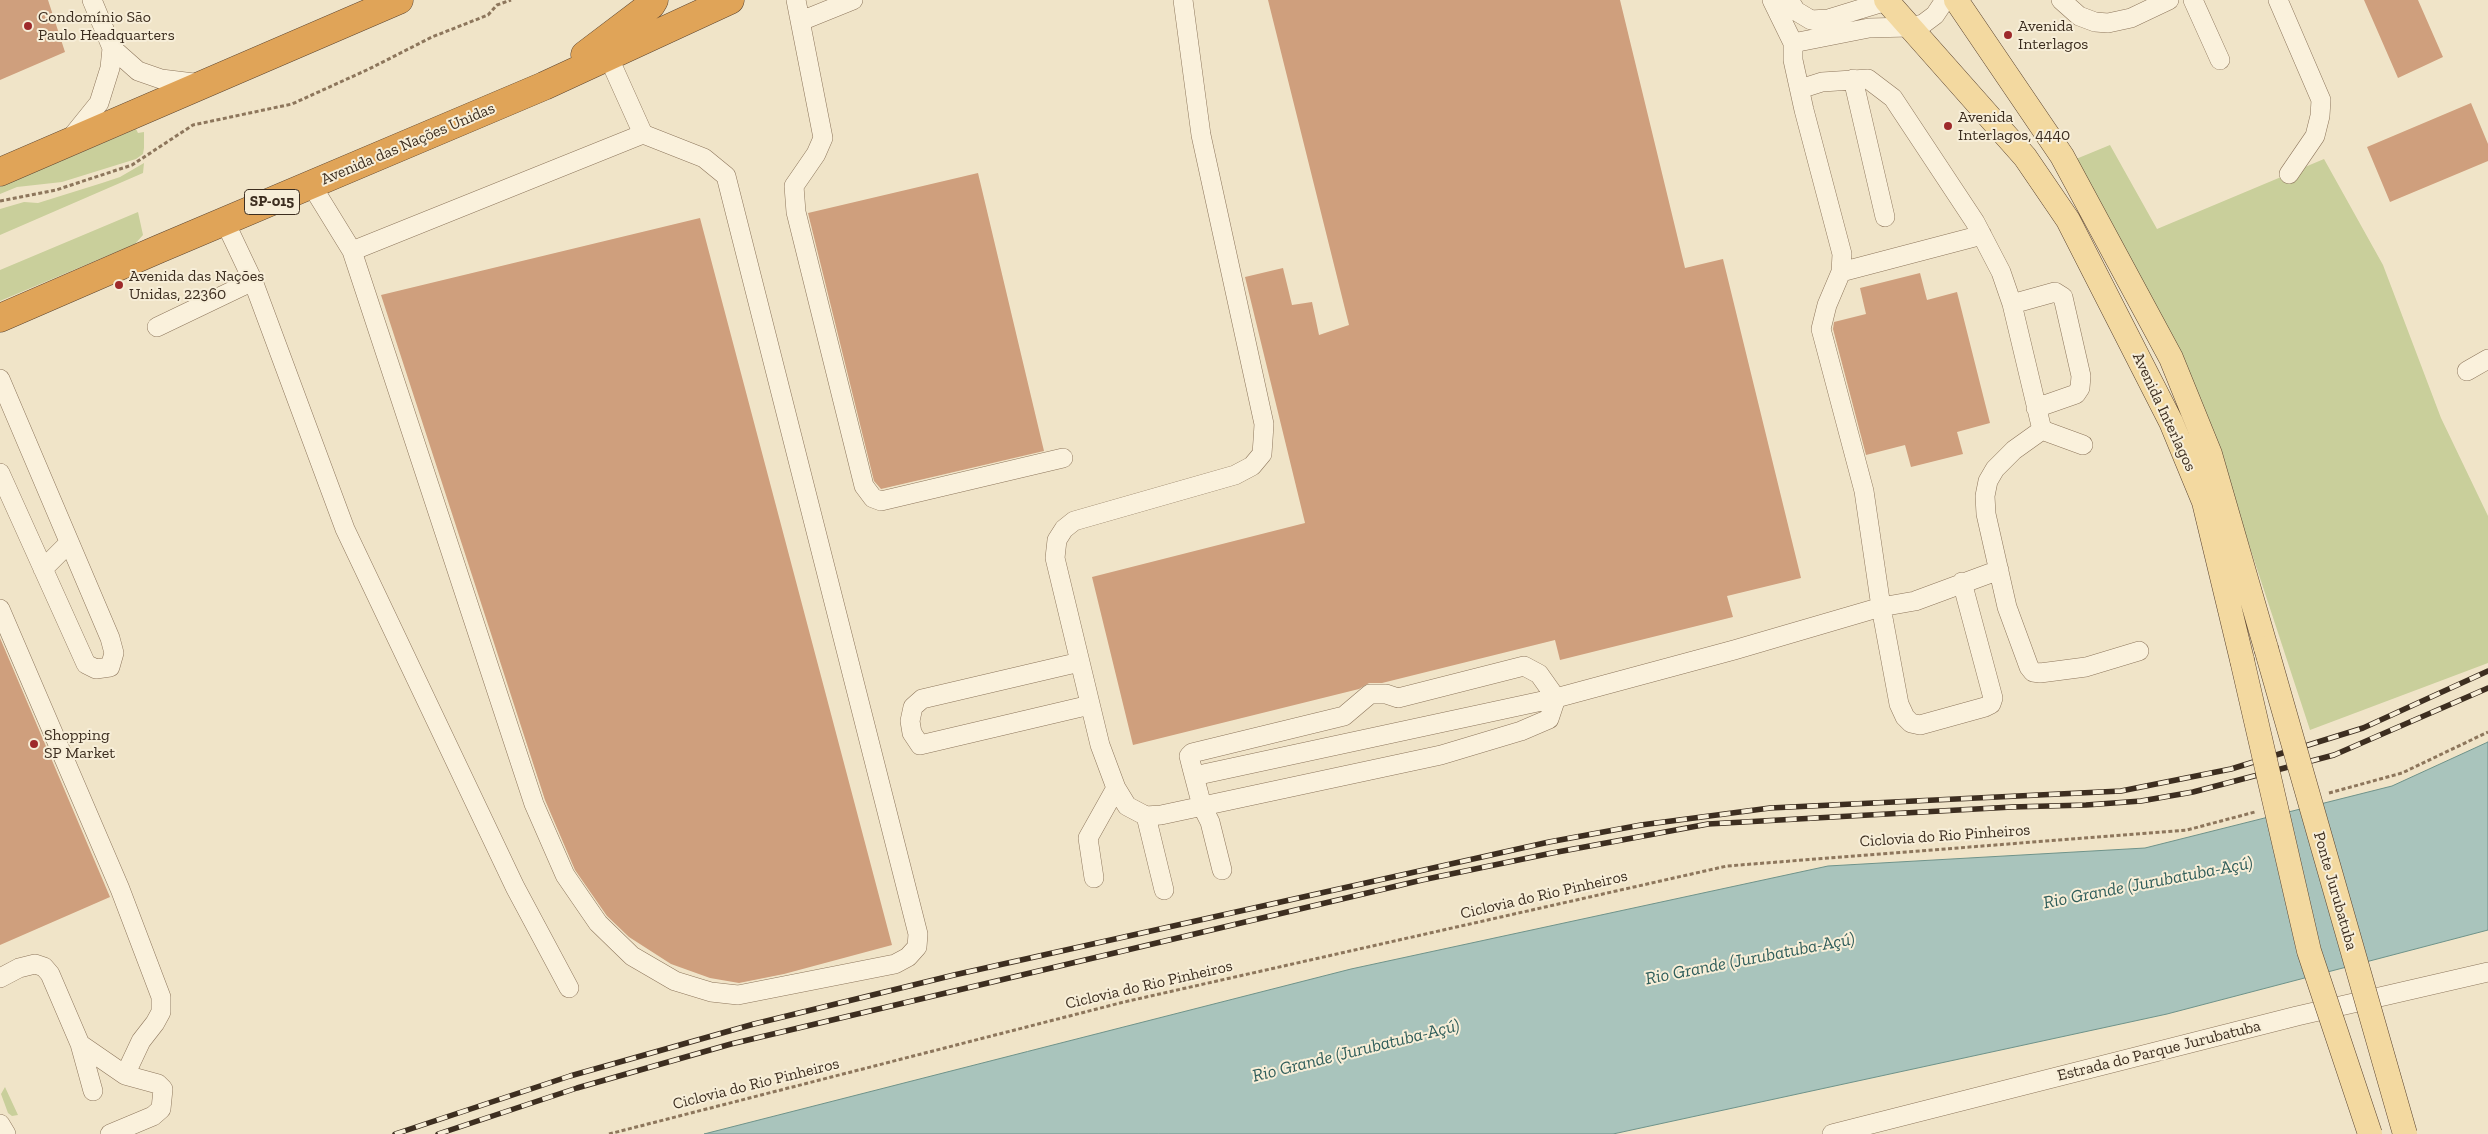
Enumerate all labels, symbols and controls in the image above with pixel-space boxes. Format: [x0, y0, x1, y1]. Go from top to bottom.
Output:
place label: Condomínio São Paulo Headquarters [38, 7, 175, 45]
place label: Avenida Interlagos [2018, 16, 2088, 54]
marker: Condomínio São Paulo Headquarters [22, 20, 34, 32]
marker: Avenida Interlagos [2002, 29, 2014, 41]
street label: Avenida das Nações Unidas [318, 99, 498, 189]
place label: Avenida Interlagos, 4440 [1958, 107, 2070, 145]
marker: Avenida Interlagos, 4440 [1942, 120, 1954, 132]
road number: SP-015 [244, 190, 300, 214]
place label: Avenida das Nações Unidas, 22360 [129, 266, 264, 304]
marker: Avenida das Nações Unidas, 22360 [113, 279, 125, 291]
street label: Avenida Interlagos [2128, 349, 2200, 475]
place label: Shopping SP Market [44, 725, 115, 763]
marker: Shopping SP Market [28, 738, 40, 750]
street label: Ciclovia do Rio Pinheiros [1859, 820, 2031, 852]
street label: Ponte Jurubatuba [2309, 830, 2361, 952]
water label: Rio Grande (Jurubatuba-Açú) [2041, 852, 2255, 914]
street label: Ciclovia do Rio Pinheiros [1459, 866, 1629, 924]
water label: Rio Grande (Jurubatuba-Açú) [1643, 928, 1857, 990]
street label: Ciclovia do Rio Pinheiros [1064, 956, 1234, 1014]
water label: Rio Grande (Jurubatuba-Açú) [1250, 1015, 1462, 1087]
street label: Estrada do Parque Jurubatuba [2055, 1016, 2263, 1086]
street label: Ciclovia do Rio Pinheiros [671, 1054, 841, 1114]

